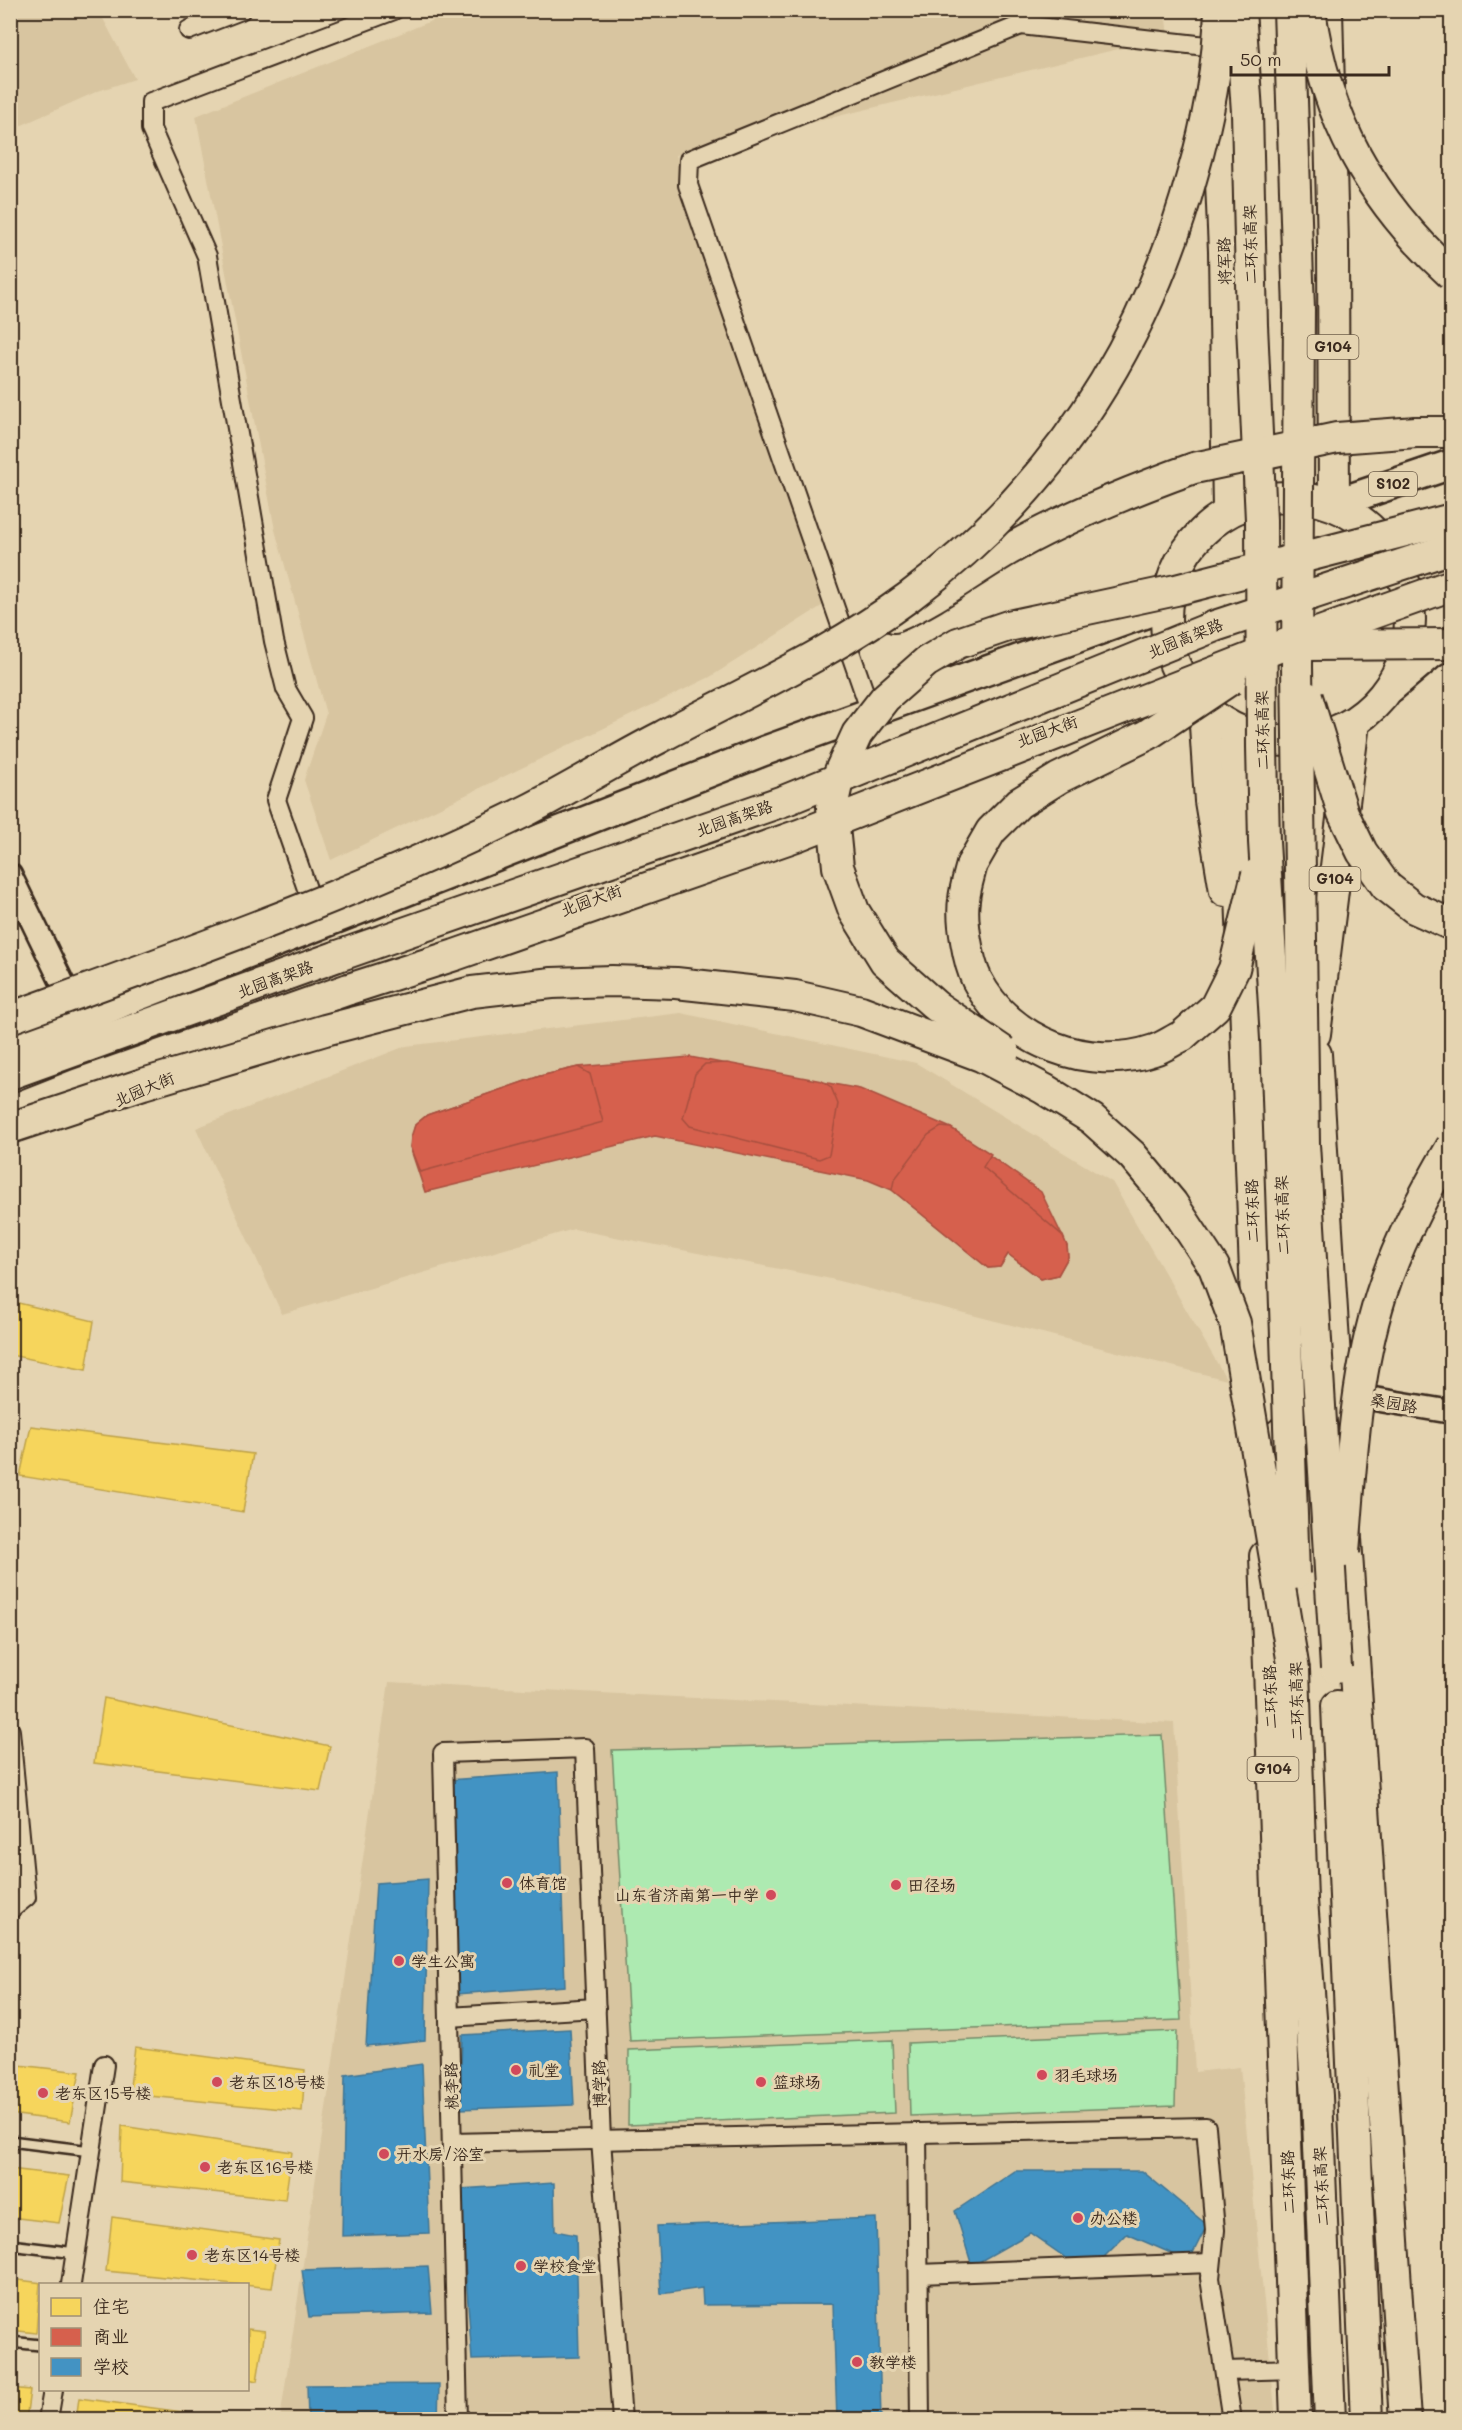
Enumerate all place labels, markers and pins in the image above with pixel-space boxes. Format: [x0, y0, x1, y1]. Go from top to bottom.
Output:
place label: 体育馆 [519, 1872, 567, 1893]
place label: 田径场 [908, 1874, 956, 1895]
marker: 体育馆 [500, 1876, 514, 1890]
marker: 田径场 [889, 1878, 903, 1892]
place label: 山东省济南第一中学 [615, 1884, 759, 1905]
marker: 山东省济南第一中学 [764, 1888, 778, 1902]
place label: 学生公寓 [411, 1950, 475, 1971]
marker: 学生公寓 [392, 1954, 406, 1968]
place label: 礼堂 [528, 2059, 560, 2080]
marker: 礼堂 [509, 2063, 523, 2077]
place label: 羽毛球场 [1054, 2064, 1118, 2085]
marker: 羽毛球场 [1035, 2068, 1049, 2082]
place label: 老东区18号楼 [229, 2071, 326, 2092]
place label: 篮球场 [773, 2071, 821, 2092]
marker: 老东区18号楼 [210, 2075, 224, 2089]
marker: 篮球场 [754, 2075, 768, 2089]
place label: 老东区15号楼 [55, 2082, 151, 2103]
marker: 老东区15号楼 [36, 2086, 50, 2100]
place label: 开水房/浴室 [396, 2143, 484, 2164]
marker: 开水房/浴室 [377, 2147, 391, 2161]
place label: 老东区16号楼 [217, 2156, 314, 2177]
marker: 老东区16号楼 [198, 2160, 212, 2174]
place label: 办公楼 [1090, 2207, 1138, 2228]
marker: 办公楼 [1071, 2211, 1085, 2225]
place label: 老东区14号楼 [204, 2244, 301, 2265]
marker: 老东区14号楼 [185, 2248, 199, 2262]
place label: 学校食堂 [533, 2255, 597, 2276]
marker: 学校食堂 [514, 2259, 528, 2273]
place label: 教学楼 [869, 2351, 917, 2372]
marker: 教学楼 [850, 2355, 864, 2369]

